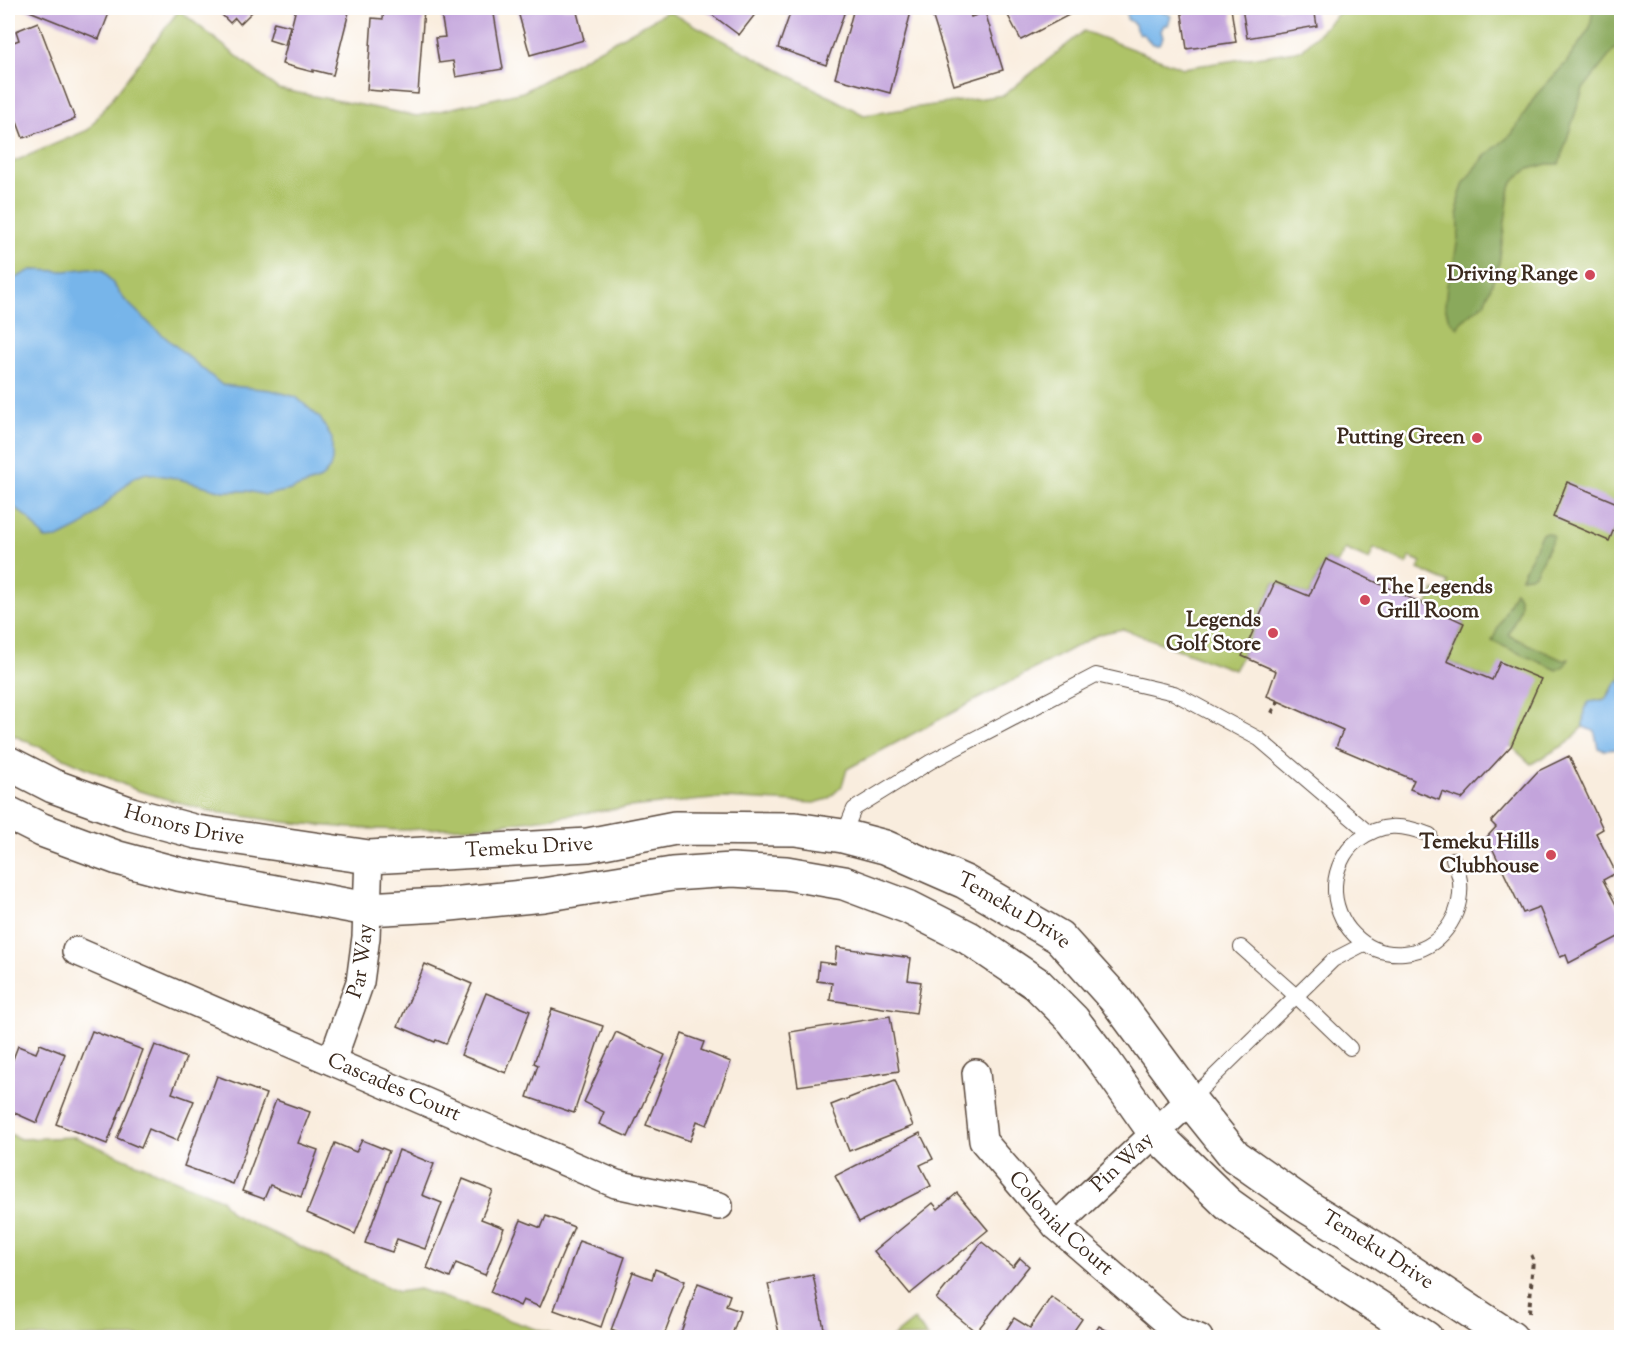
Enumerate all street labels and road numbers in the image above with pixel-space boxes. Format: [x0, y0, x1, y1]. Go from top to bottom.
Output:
street label: Honors Drive [120, 798, 246, 854]
street label: Temeku Drive [465, 829, 596, 867]
street label: Temeku Drive [953, 866, 1078, 956]
street label: Par Way [340, 922, 382, 1003]
street label: Cascades Court [322, 1046, 465, 1130]
street label: Pin Way [1085, 1126, 1162, 1200]
street label: Colonial Court [1001, 1165, 1119, 1284]
street label: Temeku Drive [1316, 1204, 1439, 1298]

